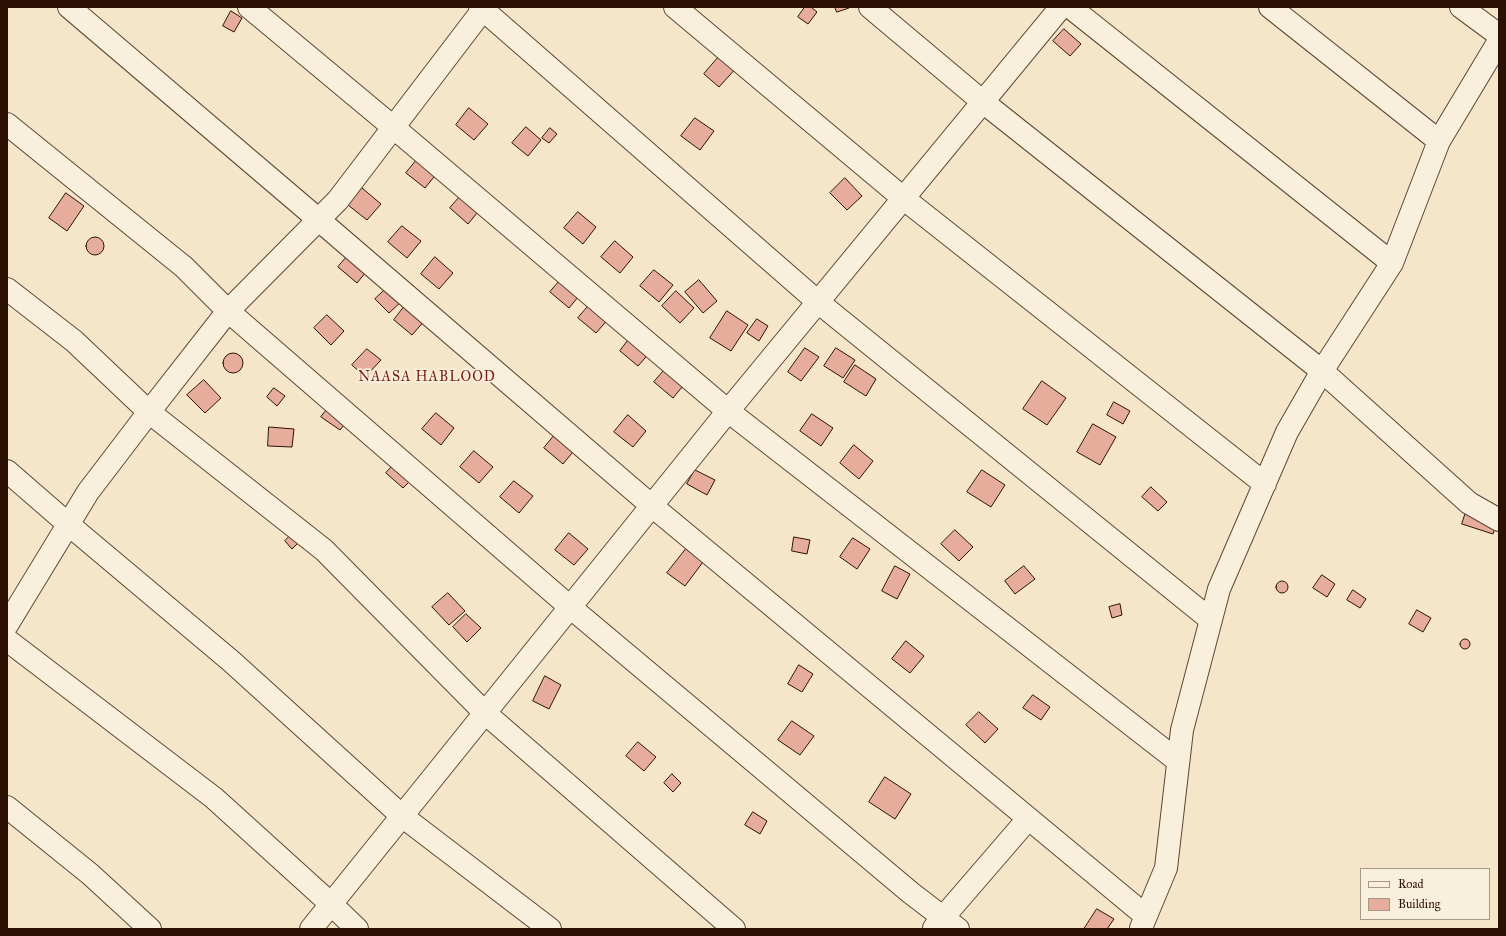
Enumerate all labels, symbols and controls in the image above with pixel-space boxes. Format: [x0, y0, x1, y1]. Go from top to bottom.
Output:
district label: NAASA HABLOOD [358, 370, 496, 386]
legend [1360, 868, 1490, 920]
text: Road [1398, 877, 1424, 891]
text: Building [1398, 897, 1440, 911]

